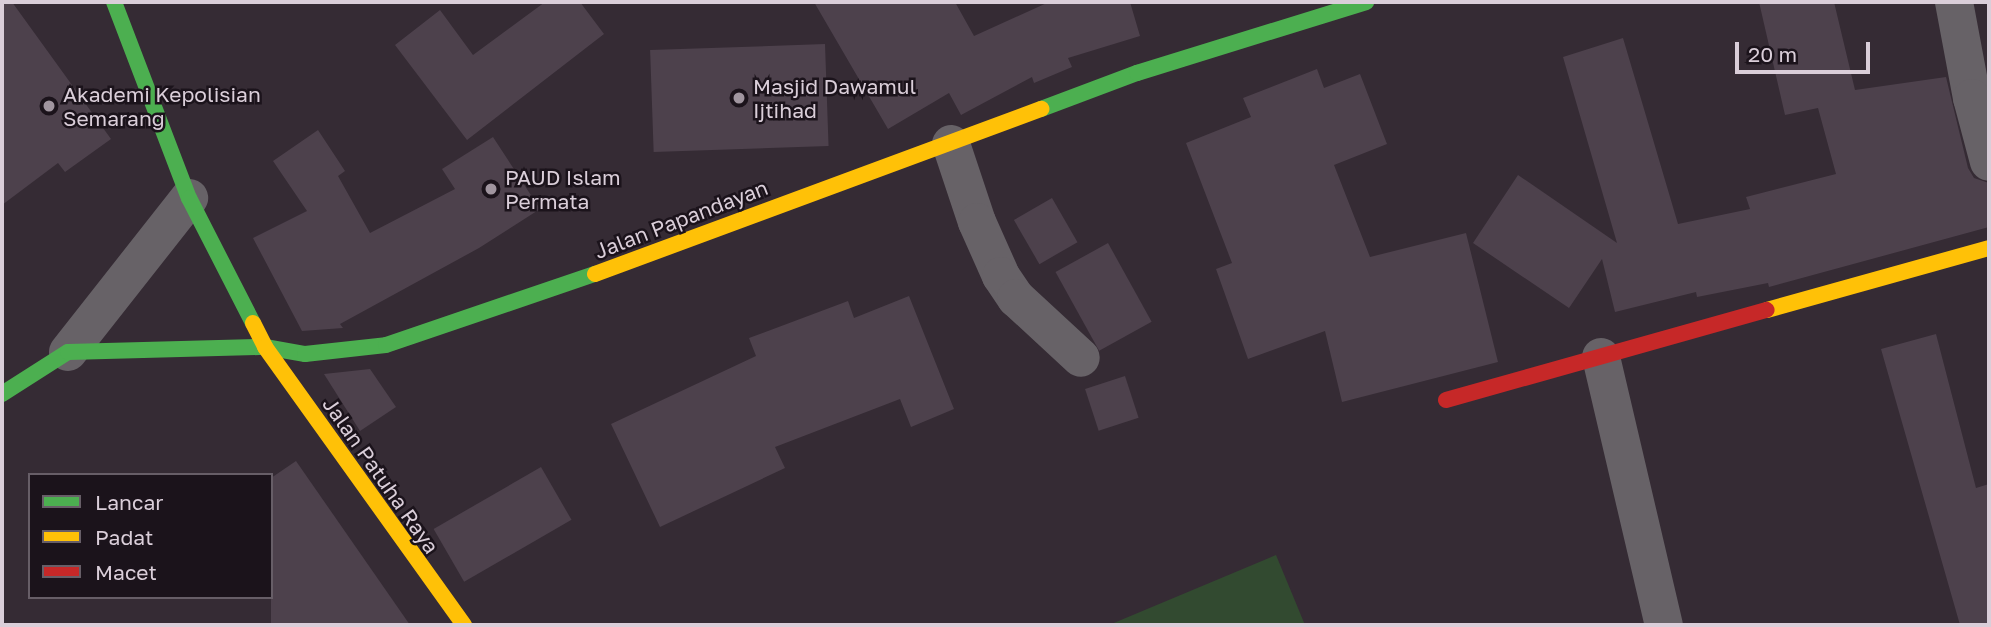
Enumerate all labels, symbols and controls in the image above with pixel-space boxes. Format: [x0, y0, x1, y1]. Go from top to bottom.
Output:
scale bar [1739, 28, 1874, 72]
text: 20 m [1748, 41, 1797, 67]
place label: Masjid Dawamul Ijtihad [753, 73, 916, 123]
place label: Akademi Kepolisian Semarang [63, 81, 261, 131]
marker: Masjid Dawamul Ijtihad [731, 90, 747, 106]
marker: Akademi Kepolisian Semarang [41, 98, 57, 114]
place label: PAUD Islam Permata [505, 164, 621, 214]
street label: Jalan Papandayan [591, 174, 771, 264]
marker: PAUD Islam Permata [483, 181, 499, 197]
street label: Jalan Patuha Raya [318, 392, 444, 558]
legend [28, 473, 273, 599]
text: Lancar [95, 489, 163, 515]
text: Padat [95, 524, 153, 550]
text: Macet [95, 559, 157, 585]

